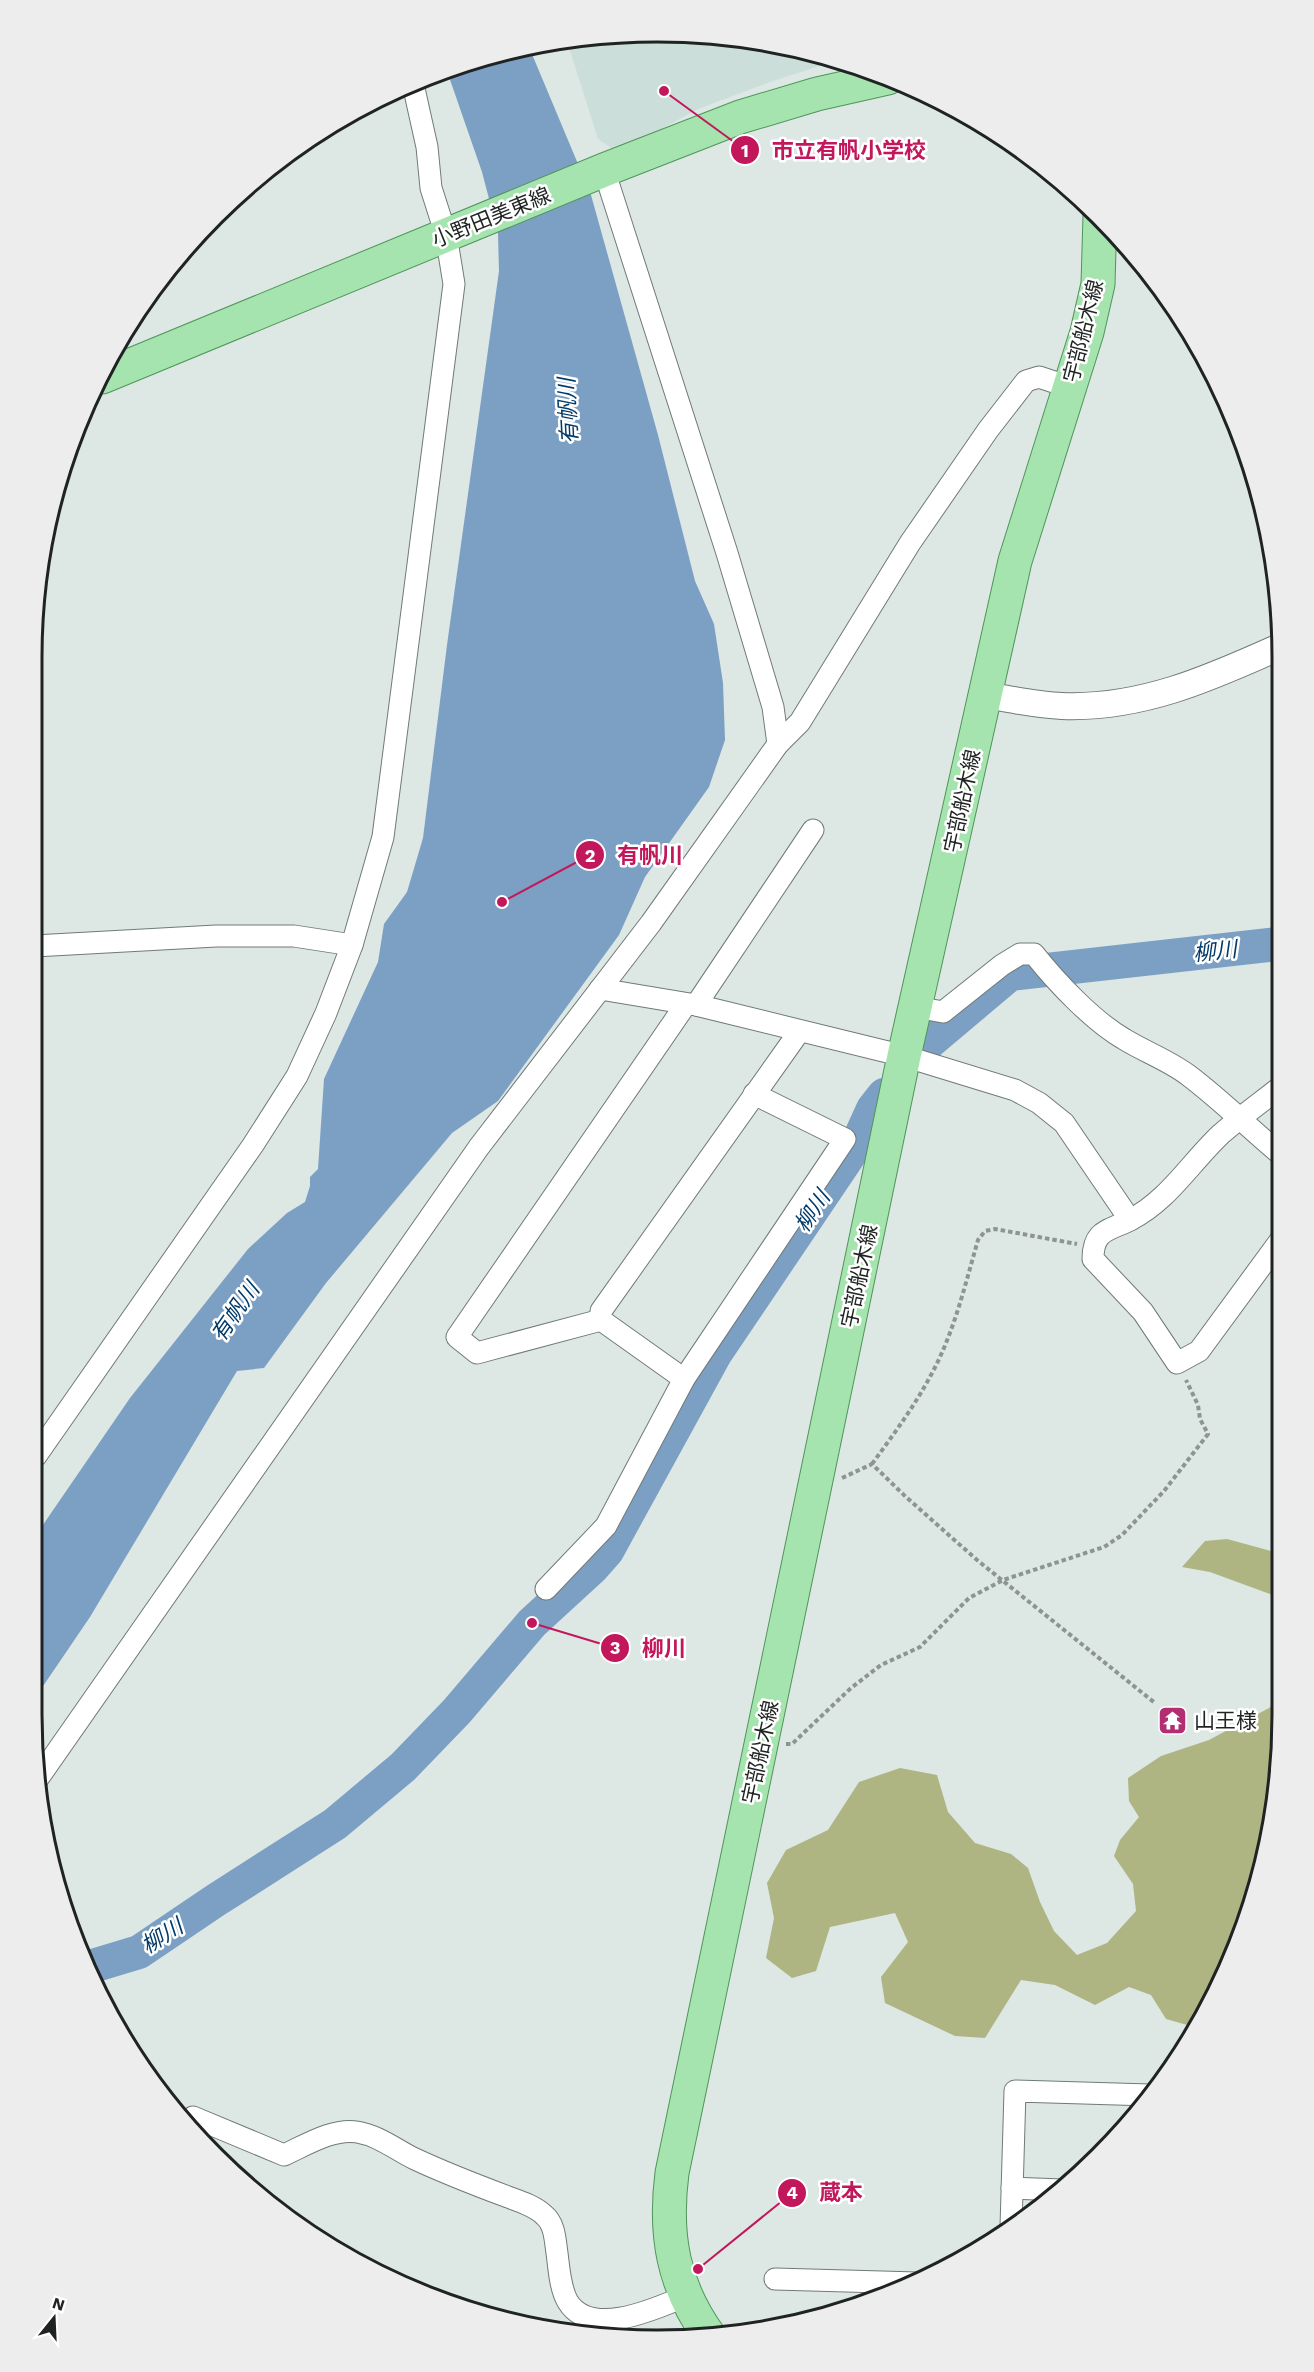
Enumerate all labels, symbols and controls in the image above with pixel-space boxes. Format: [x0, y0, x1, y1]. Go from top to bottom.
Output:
callout: 市立有帆小学校 [730, 130, 938, 170]
text: 市立有帆小学校 [772, 138, 926, 163]
text: 1 [741, 140, 749, 161]
street label: 小野田美東線 [428, 182, 554, 252]
street label: 宇部船木線 [1058, 277, 1108, 385]
water label: 有帆川 [554, 375, 582, 445]
street label: 宇部船木線 [939, 747, 985, 855]
callout: 有帆川 [575, 835, 695, 875]
text: 有帆川 [617, 843, 683, 868]
text: 2 [585, 845, 595, 866]
water label: 柳川 [1192, 936, 1240, 966]
water label: 柳川 [789, 1184, 836, 1236]
street label: 宇部船木線 [836, 1222, 882, 1330]
water label: 有帆川 [206, 1276, 265, 1346]
callout: 柳川 [600, 1628, 698, 1668]
text: 柳川 [642, 1636, 686, 1661]
text: 3 [610, 1637, 620, 1658]
street label: 宇部船木線 [737, 1698, 783, 1806]
temple icon: 山王様 [1157, 1704, 1189, 1736]
place label: 山王様 [1194, 1708, 1257, 1733]
water label: 柳川 [137, 1913, 189, 1958]
callout: 蔵本 [777, 2173, 875, 2213]
text: 蔵本 [819, 2180, 863, 2205]
text: 4 [786, 2182, 798, 2203]
north arrow [24, 2288, 84, 2348]
text: N [50, 2293, 67, 2315]

